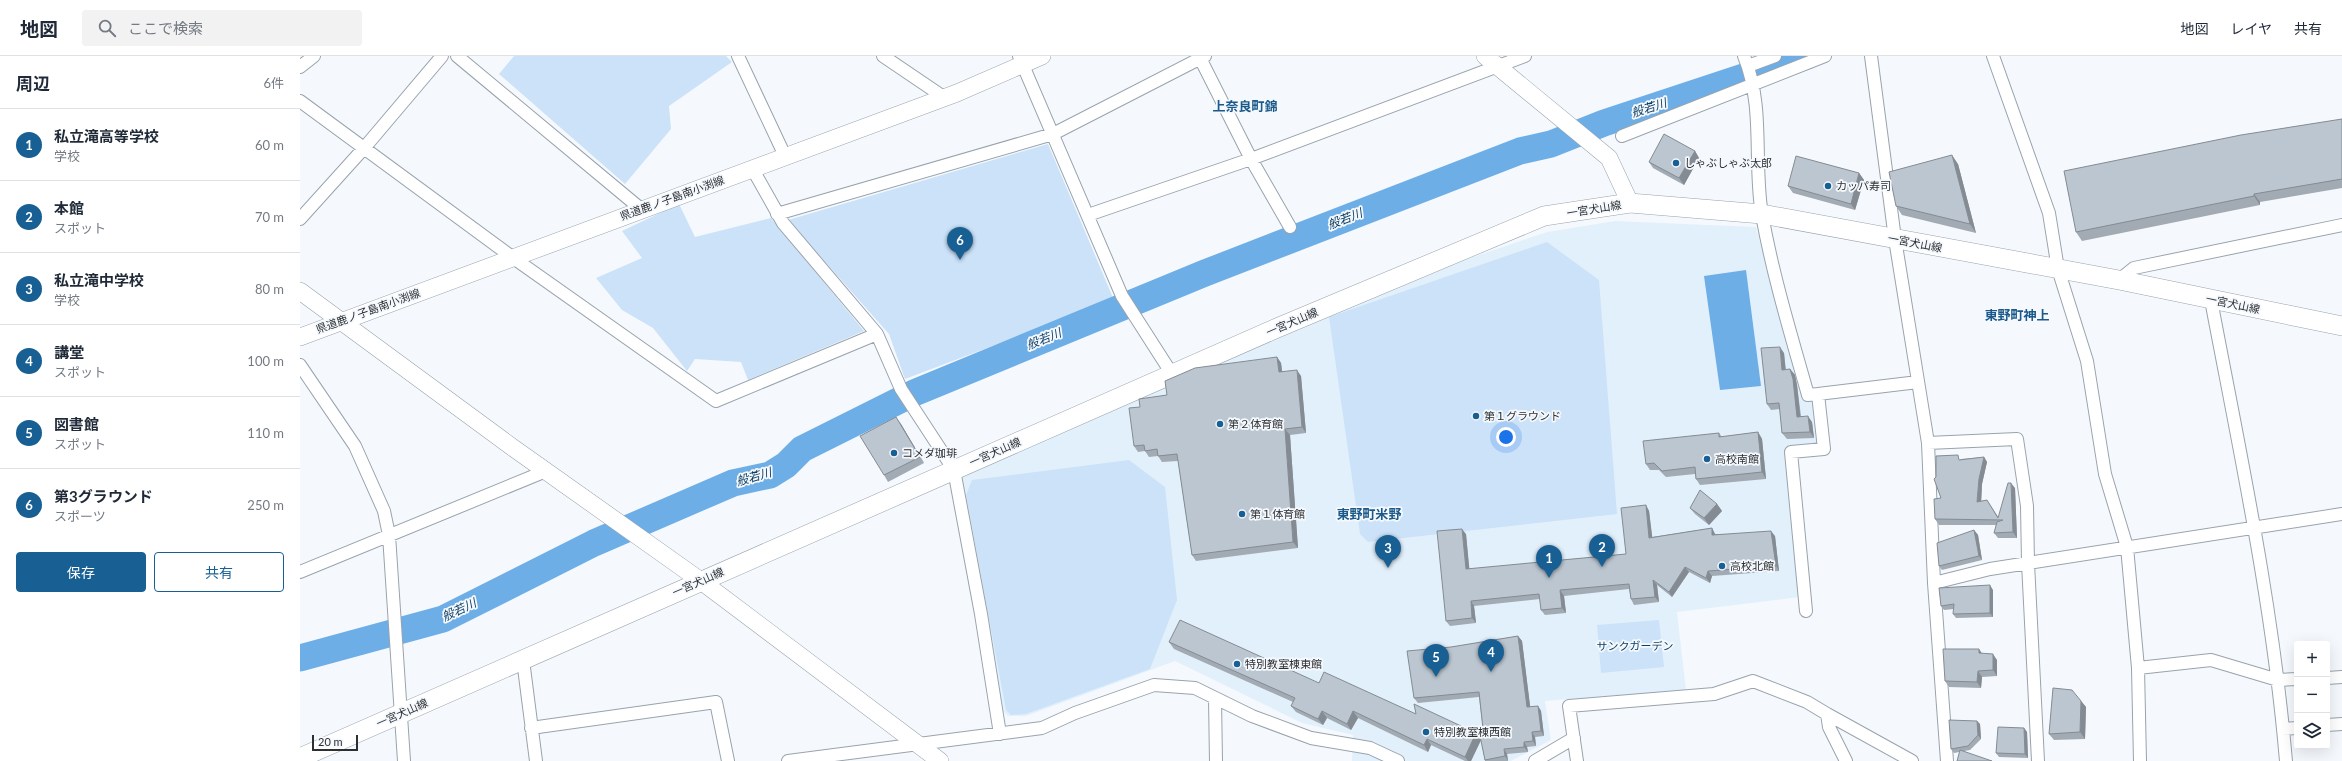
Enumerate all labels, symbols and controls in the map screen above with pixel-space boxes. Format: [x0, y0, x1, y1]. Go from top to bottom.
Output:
search box [82, 10, 362, 46]
text: 地図 [20, 17, 58, 40]
icon: search [96, 17, 118, 39]
text: ここで検索 [128, 19, 203, 37]
text: 地図 [2180, 20, 2208, 37]
text: レイヤ [2230, 20, 2272, 37]
text: 共有 [2294, 20, 2322, 37]
text: 周辺 [16, 73, 50, 94]
text: 6件 [263, 75, 284, 91]
water label: 般若川 [1629, 94, 1670, 120]
district label: 上奈良町錦 [1212, 98, 1278, 114]
text: 私立滝高等学校 [54, 127, 159, 145]
text: 1 [25, 137, 33, 153]
text: 60 m [255, 137, 284, 153]
text: 学校 [54, 148, 80, 164]
place label: しゃぶしゃぶ太郎 [1684, 156, 1772, 169]
marker: しゃぶしゃぶ太郎 [1671, 158, 1681, 168]
street label: 県道鹿ノ子島南小渕線 [618, 173, 726, 222]
place label: カッパ寿司 [1836, 179, 1891, 192]
marker: カッパ寿司 [1823, 181, 1833, 191]
street label: 一宮犬山線 [1566, 198, 1622, 219]
text: 本館 [54, 199, 84, 217]
water label: 般若川 [1325, 204, 1366, 232]
text: 2 [25, 209, 33, 225]
text: 70 m [255, 209, 284, 225]
text: スポット [54, 220, 106, 236]
pin: 6 [947, 227, 973, 260]
street label: 一宮犬山線 [1887, 231, 1943, 254]
text: 私立滝中学校 [54, 271, 144, 289]
text: 3 [25, 281, 33, 297]
text: 80 m [255, 281, 284, 297]
street label: 県道鹿ノ子島南小渕線 [314, 286, 422, 335]
street label: 一宮犬山線 [2205, 291, 2261, 316]
text: 学校 [54, 292, 80, 308]
street label: 一宮犬山線 [1264, 305, 1320, 338]
district label: 東野町神上 [1984, 307, 2050, 323]
water label: 般若川 [1024, 324, 1065, 352]
text: 講堂 [54, 343, 84, 361]
text: 4 [25, 353, 33, 369]
text: 100 m [247, 353, 284, 369]
text: スポット [54, 364, 106, 380]
place label: 第１グラウンド [1484, 409, 1561, 422]
marker: 第１グラウンド [1471, 411, 1481, 421]
text: 図書館 [54, 415, 99, 433]
place label: 第２体育館 [1228, 417, 1283, 430]
marker: 第２体育館 [1215, 419, 1225, 429]
text: 5 [25, 425, 33, 441]
text: 110 m [247, 425, 284, 441]
your location [1496, 427, 1516, 447]
street label: 一宮犬山線 [967, 434, 1023, 469]
text: スポット [54, 436, 106, 452]
place label: コメダ珈琲 [902, 446, 957, 459]
marker: コメダ珈琲 [889, 448, 899, 458]
place label: 高校南館 [1715, 452, 1759, 465]
marker: 高校南館 [1702, 454, 1712, 464]
water label: 般若川 [734, 464, 775, 489]
text: 第3グラウンド [54, 487, 153, 505]
text: 6 [25, 497, 33, 513]
text: 250 m [247, 497, 284, 513]
district label: 東野町米野 [1336, 506, 1402, 522]
place label: 第１体育館 [1250, 507, 1305, 520]
text: スポーツ [54, 508, 106, 524]
marker: 第１体育館 [1237, 509, 1247, 519]
pin: 2 [1589, 534, 1615, 567]
pin: 3 [1375, 535, 1401, 568]
pin: 1 [1536, 545, 1562, 578]
button: 保存 [16, 552, 146, 592]
button: 共有 [154, 552, 284, 592]
place label: 高校北館 [1730, 559, 1774, 572]
marker: 高校北館 [1717, 561, 1727, 571]
street label: 一宮犬山線 [670, 564, 726, 599]
water label: 般若川 [439, 594, 480, 624]
pin: 4 [1478, 639, 1504, 672]
park label: サンクガーデン [1597, 639, 1674, 652]
map controls [2294, 641, 2330, 749]
button: + [2294, 641, 2330, 677]
pin: 5 [1423, 644, 1449, 677]
place label: 特別教室棟東館 [1245, 657, 1322, 670]
marker: 特別教室棟東館 [1232, 659, 1242, 669]
button: − [2294, 677, 2330, 713]
street label: 一宮犬山線 [374, 695, 430, 730]
button: layers [2294, 713, 2330, 749]
place label: 特別教室棟西館 [1434, 725, 1511, 738]
marker: 特別教室棟西館 [1421, 727, 1431, 737]
scale bar [312, 733, 358, 752]
text: 20 m [318, 735, 343, 748]

